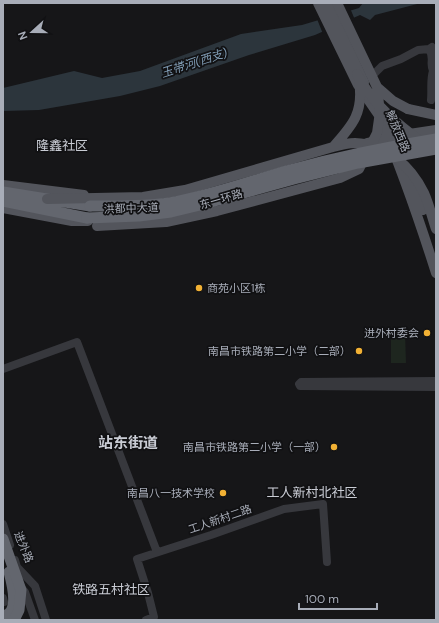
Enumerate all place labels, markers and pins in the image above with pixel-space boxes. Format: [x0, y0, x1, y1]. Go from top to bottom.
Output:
place label: 商苑小区1栋 [207, 281, 265, 295]
marker: 商苑小区1栋 [194, 283, 204, 293]
place label: 进外村委会 [364, 326, 419, 340]
marker: 进外村委会 [422, 328, 432, 338]
place label: 南昌市铁路第二小学（二部） [208, 344, 351, 358]
marker: 南昌市铁路第二小学（二部） [354, 346, 364, 356]
place label: 南昌市铁路第二小学（一部） [183, 440, 326, 454]
marker: 南昌市铁路第二小学（一部） [329, 442, 339, 452]
place label: 南昌八一技术学校 [127, 486, 215, 500]
marker: 南昌八一技术学校 [218, 488, 228, 498]

